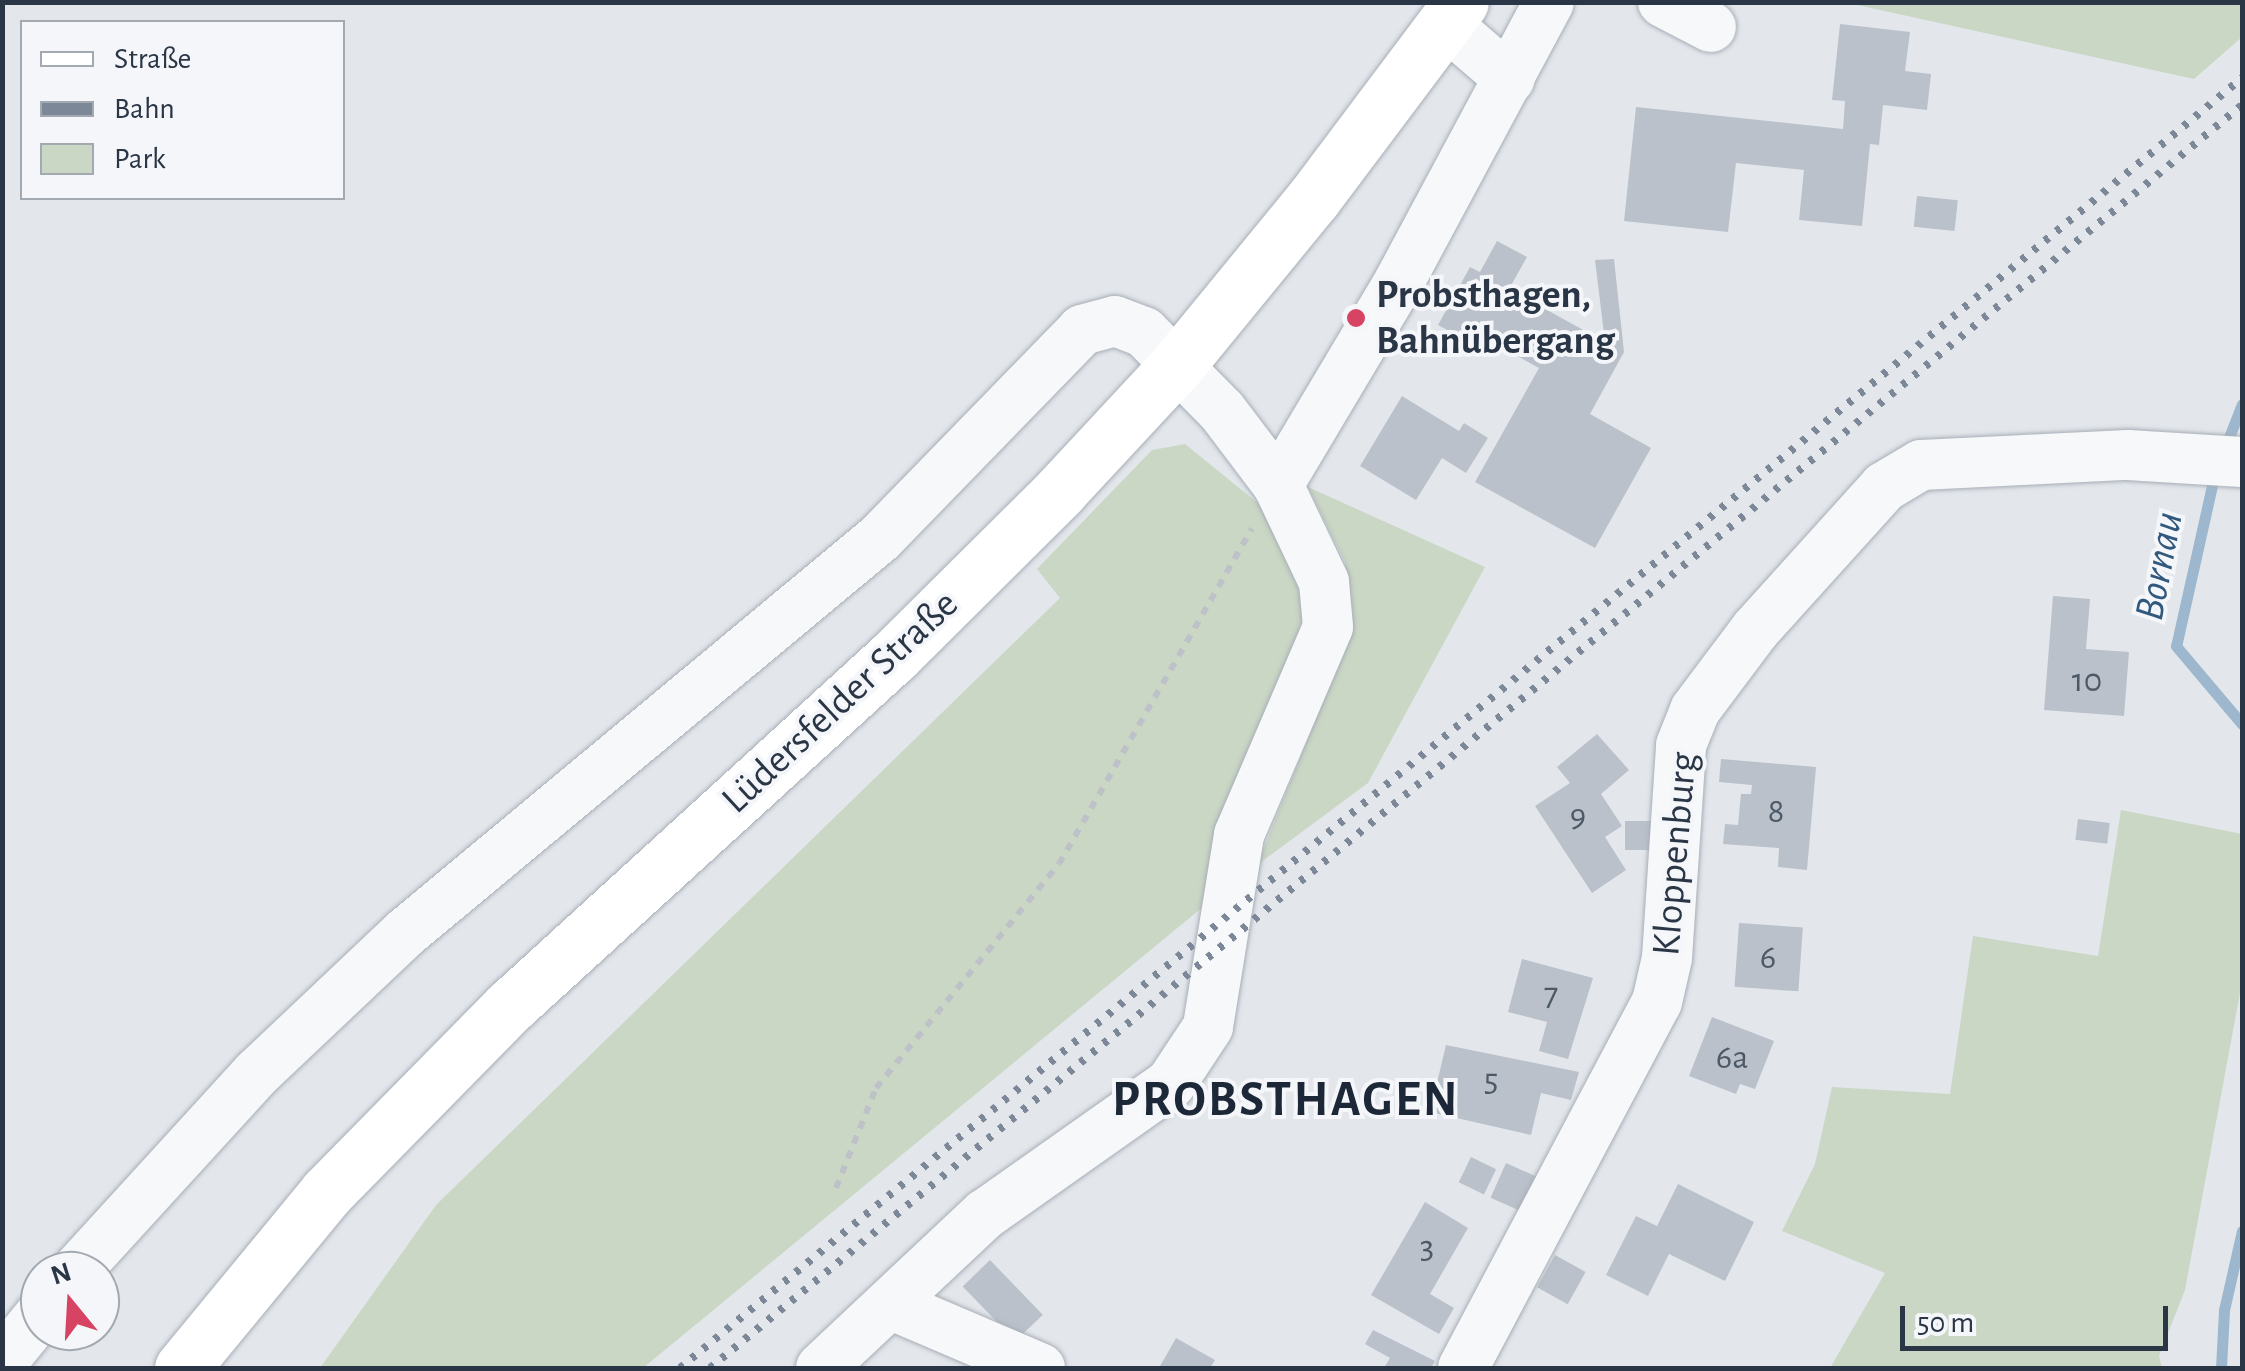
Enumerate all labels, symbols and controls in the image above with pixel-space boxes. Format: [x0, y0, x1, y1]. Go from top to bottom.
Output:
legend [20, 20, 345, 200]
text: Straße [114, 44, 191, 74]
text: Bahn [114, 94, 175, 124]
text: Park [114, 144, 166, 174]
place label: Probsthagen, Bahnübergang [1376, 271, 1615, 365]
marker: Probsthagen, Bahnübergang [1345, 307, 1367, 329]
water label: Bornau [2124, 507, 2194, 625]
street label: Lüdersfelder Straße [712, 580, 968, 824]
house number: 10 [2072, 660, 2102, 702]
street label: Kloppenburg [1642, 750, 1708, 958]
house number: 8 [1768, 791, 1784, 833]
house number: 9 [1570, 795, 1586, 837]
house number: 6 [1760, 937, 1776, 979]
house number: 7 [1544, 974, 1558, 1016]
house number: 6a [1716, 1037, 1748, 1079]
house number: 5 [1484, 1060, 1498, 1102]
district label: PROBSTHAGEN [1112, 1071, 1460, 1131]
house number: 3 [1420, 1227, 1434, 1269]
north arrow [20, 1251, 120, 1351]
text: N [48, 1258, 75, 1291]
scale bar [1905, 1286, 2172, 1348]
text: 50 m [1917, 1308, 1974, 1338]

